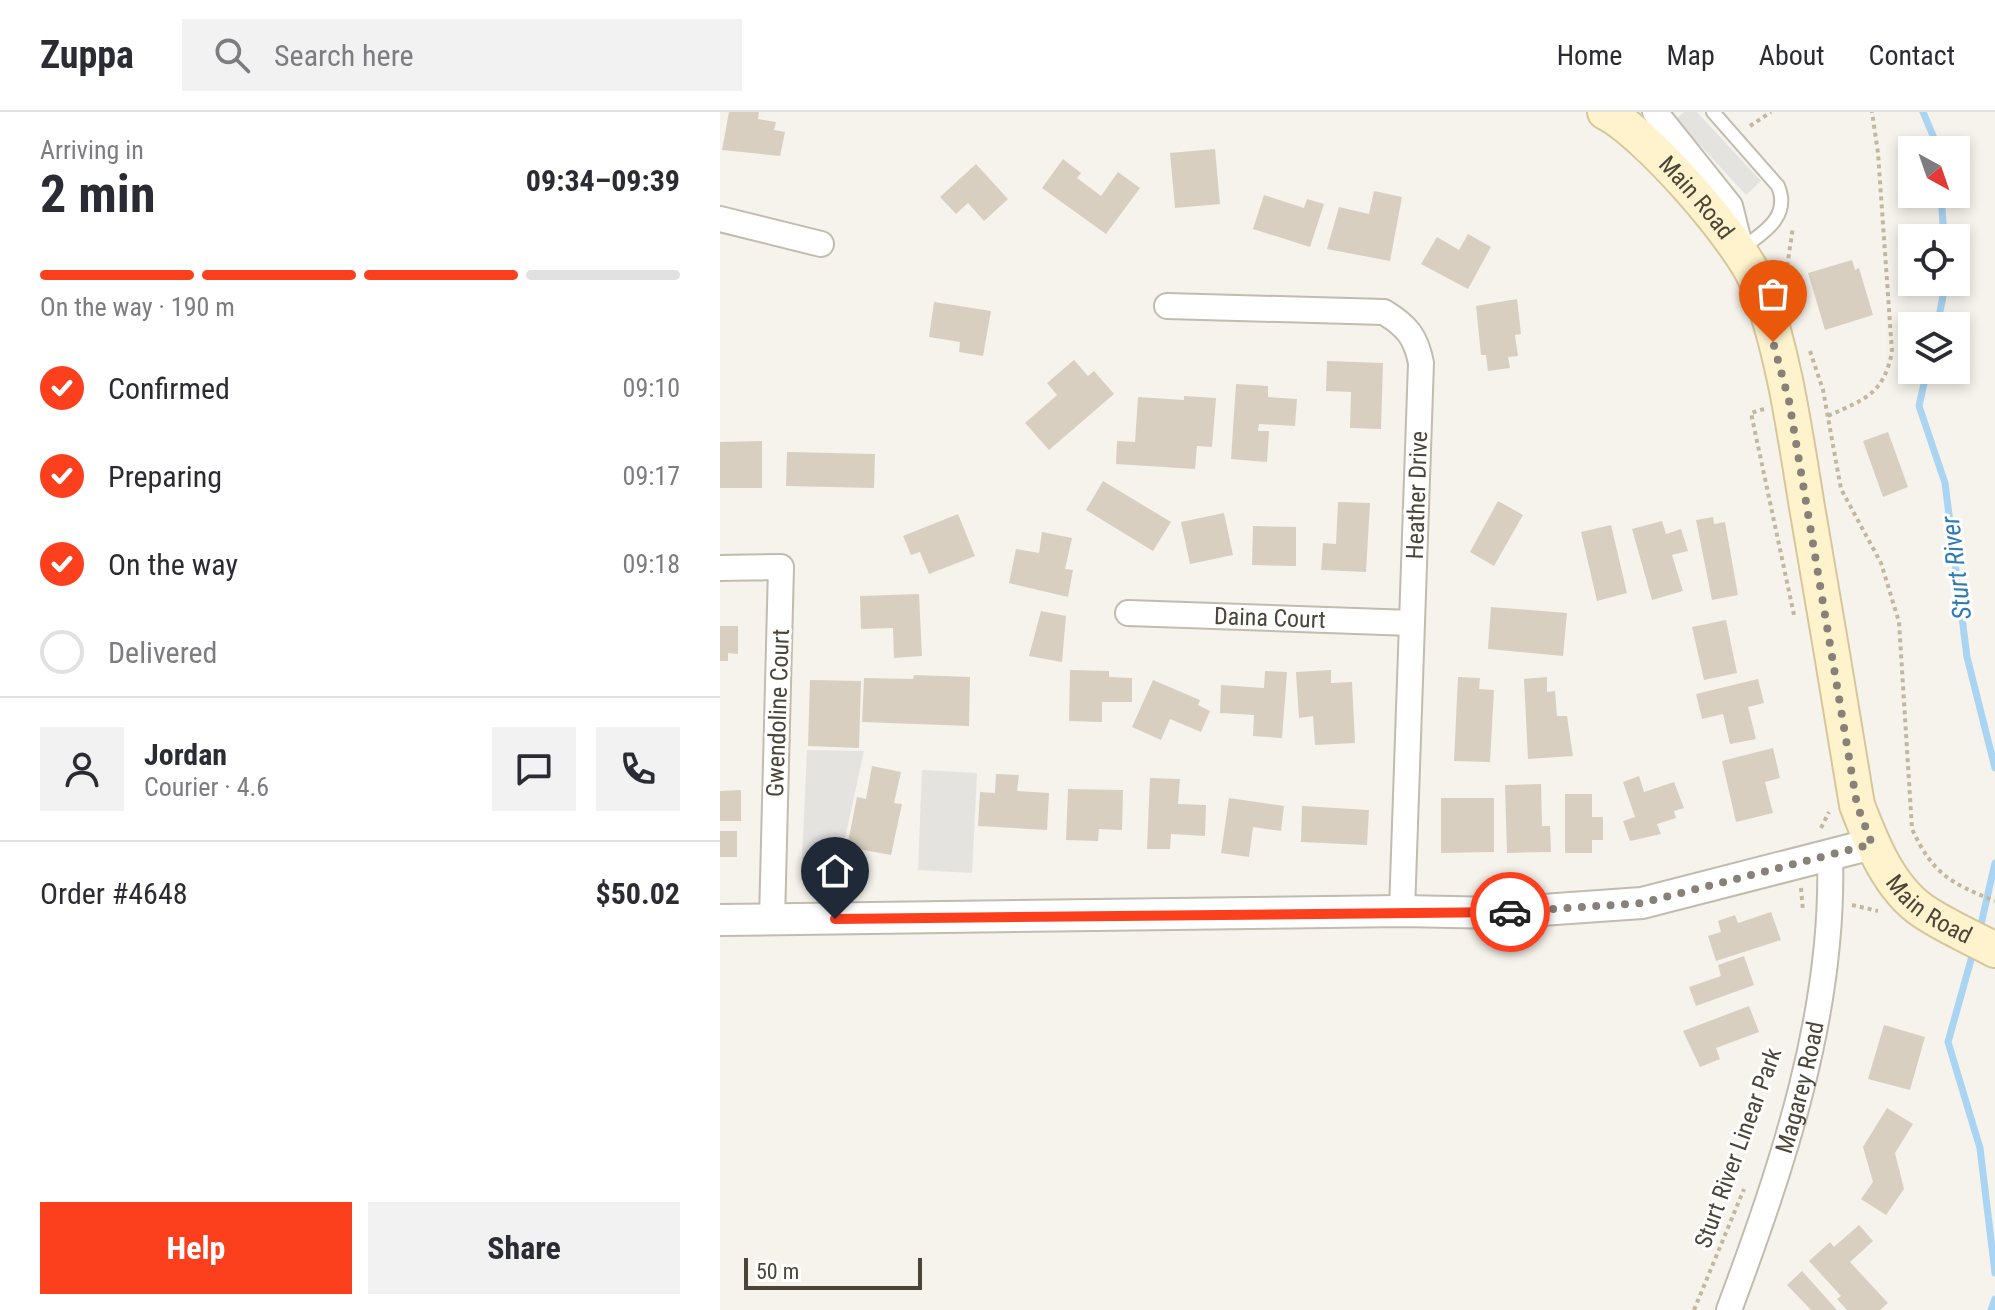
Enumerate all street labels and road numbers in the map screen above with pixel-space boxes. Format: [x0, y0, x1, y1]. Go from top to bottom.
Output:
street label: Main Road [1653, 150, 1740, 245]
street label: Heather Drive [1401, 430, 1433, 560]
street label: Daina Court [1214, 602, 1326, 634]
street label: Gwendoline Court [761, 628, 795, 798]
street label: Main Road [1880, 869, 1977, 950]
street label: Magarey Road [1770, 1019, 1830, 1157]
street label: Sturt River Linear Park [1689, 1044, 1787, 1252]

